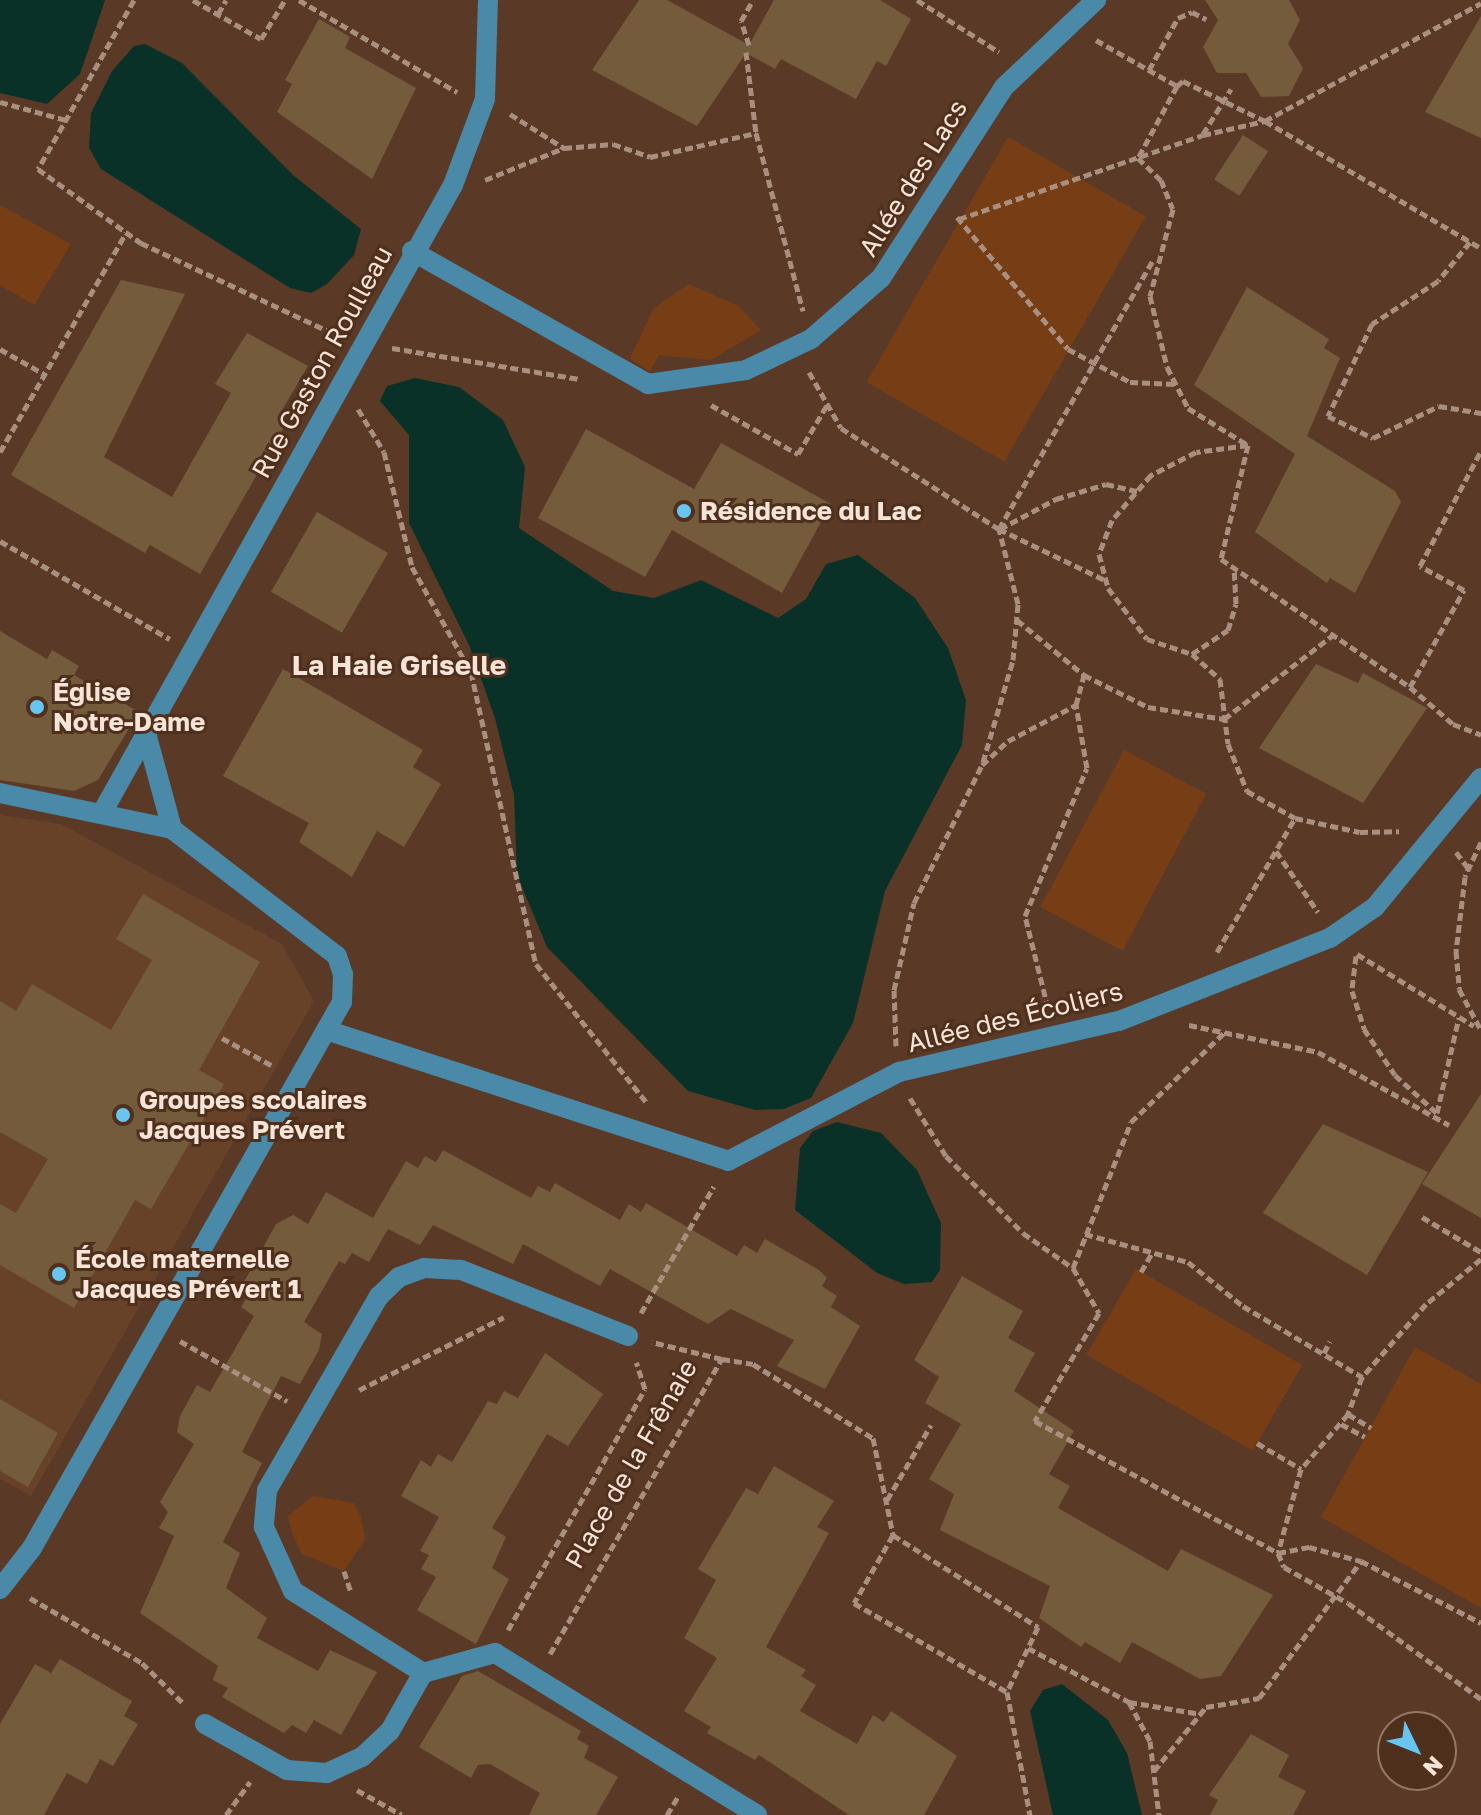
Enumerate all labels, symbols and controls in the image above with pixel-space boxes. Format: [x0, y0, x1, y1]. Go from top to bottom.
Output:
street label: Allée des Lacs [852, 94, 974, 262]
street label: Rue Gaston Roulleau [245, 241, 399, 483]
place label: Résidence du Lac [700, 495, 922, 527]
marker: Résidence du Lac [675, 502, 693, 520]
district label: La Haie Griselle [292, 648, 506, 682]
place label: Église Notre-Dame [53, 676, 205, 738]
marker: Église Notre-Dame [28, 698, 46, 716]
street label: Allée des Écoliers [904, 975, 1126, 1059]
place label: Groupes scolaires Jacques Prévert [139, 1084, 367, 1146]
marker: Groupes scolaires Jacques Prévert [114, 1106, 132, 1124]
place label: École maternelle Jacques Prévert 1 [75, 1243, 301, 1304]
marker: École maternelle Jacques Prévert 1 [50, 1265, 68, 1283]
street label: Place de la Frênaie [558, 1354, 704, 1574]
north arrow [1377, 1711, 1457, 1791]
text: N [1418, 1751, 1449, 1782]

